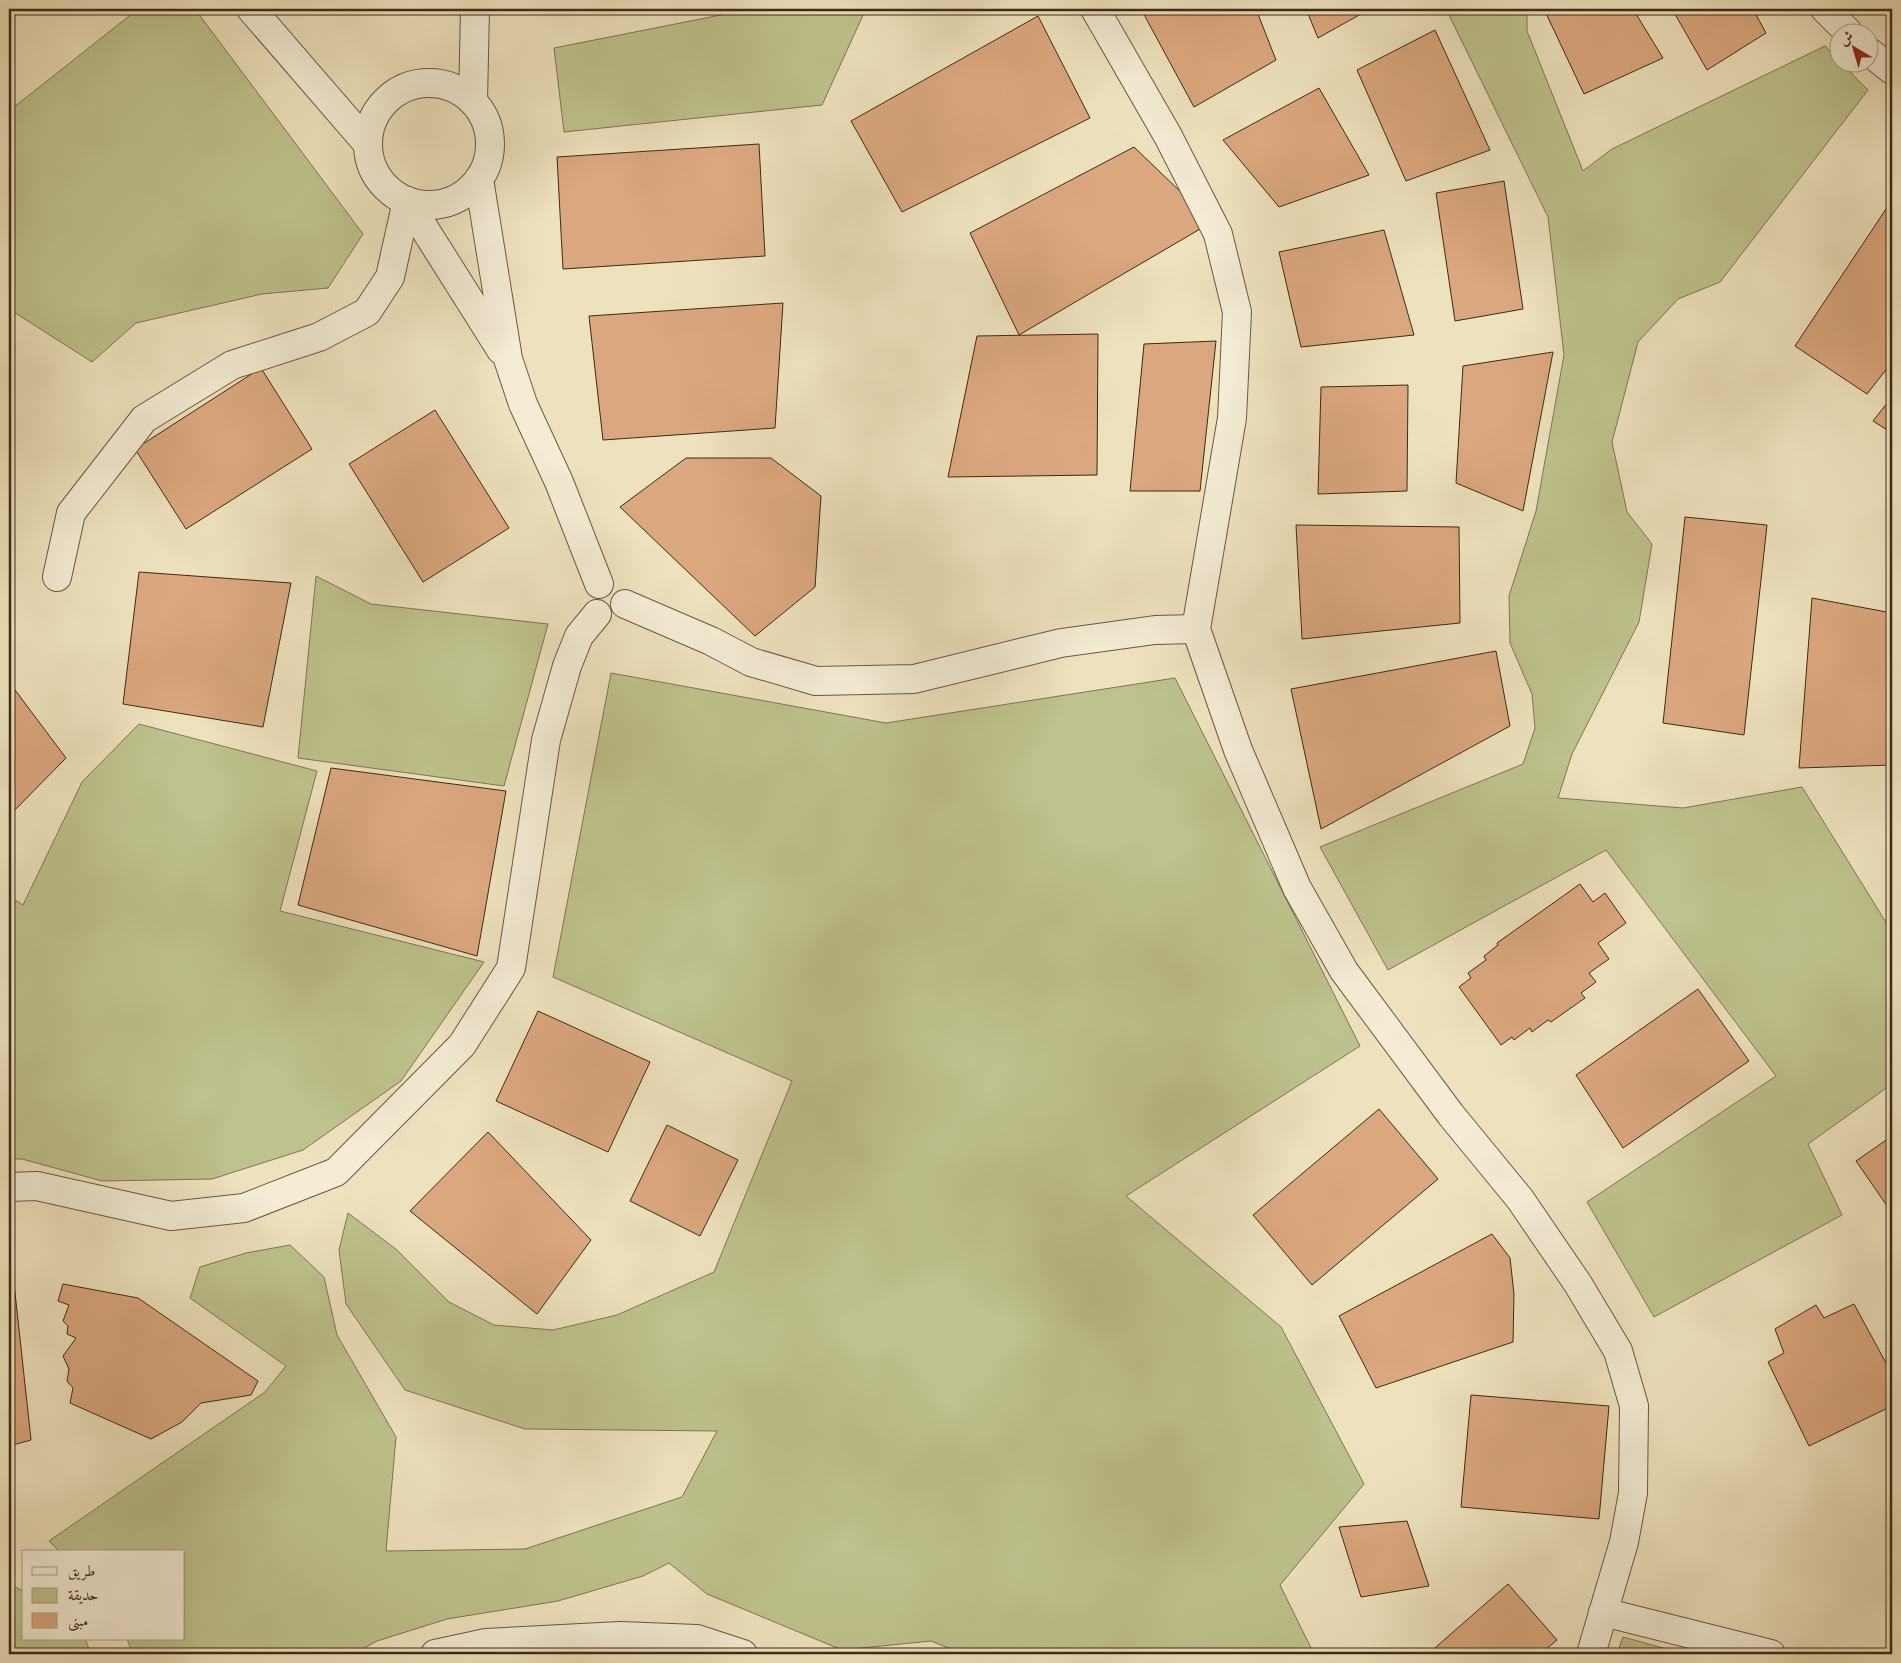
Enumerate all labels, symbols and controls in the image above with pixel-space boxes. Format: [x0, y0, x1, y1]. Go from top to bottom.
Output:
north arrow [1828, 22, 1878, 72]
text: ش [1837, 29, 1856, 48]
legend [22, 1550, 185, 1640]
text: طريق [68, 1565, 95, 1581]
text: حديقة [68, 1589, 98, 1604]
text: مبنى [68, 1615, 88, 1632]

